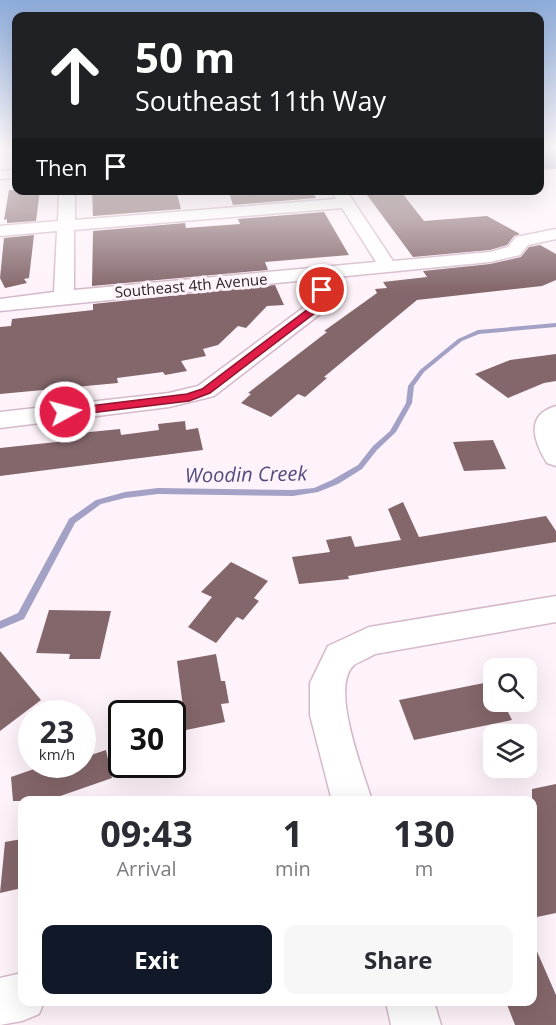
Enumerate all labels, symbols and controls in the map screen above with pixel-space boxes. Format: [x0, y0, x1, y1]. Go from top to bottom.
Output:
text: 50 m [135, 28, 235, 85]
icon: ahead [36, 36, 114, 114]
text: Southeast 11th Way [135, 82, 386, 119]
icon: arrive [99, 150, 132, 183]
text: Then [36, 152, 87, 182]
pin [296, 264, 347, 315]
street label: Southeast 4th Avenue [114, 268, 268, 302]
icon: arrive [305, 273, 338, 306]
position arrow [33, 380, 97, 444]
water label: Woodin Creek [185, 459, 309, 489]
map controls [483, 658, 537, 778]
button: search [483, 658, 537, 712]
speed limit sign: 30 [108, 700, 186, 778]
text: 23 [40, 711, 74, 752]
button: layers [483, 724, 537, 778]
text: km/h [39, 744, 75, 764]
text: 09:43 [100, 809, 193, 858]
text: 1 [283, 809, 303, 858]
text: 130 [393, 809, 455, 858]
text: Arrival [116, 855, 177, 882]
text: min [275, 855, 311, 882]
text: m [415, 855, 433, 882]
button: Exit [42, 925, 272, 994]
button: Share [284, 925, 513, 994]

